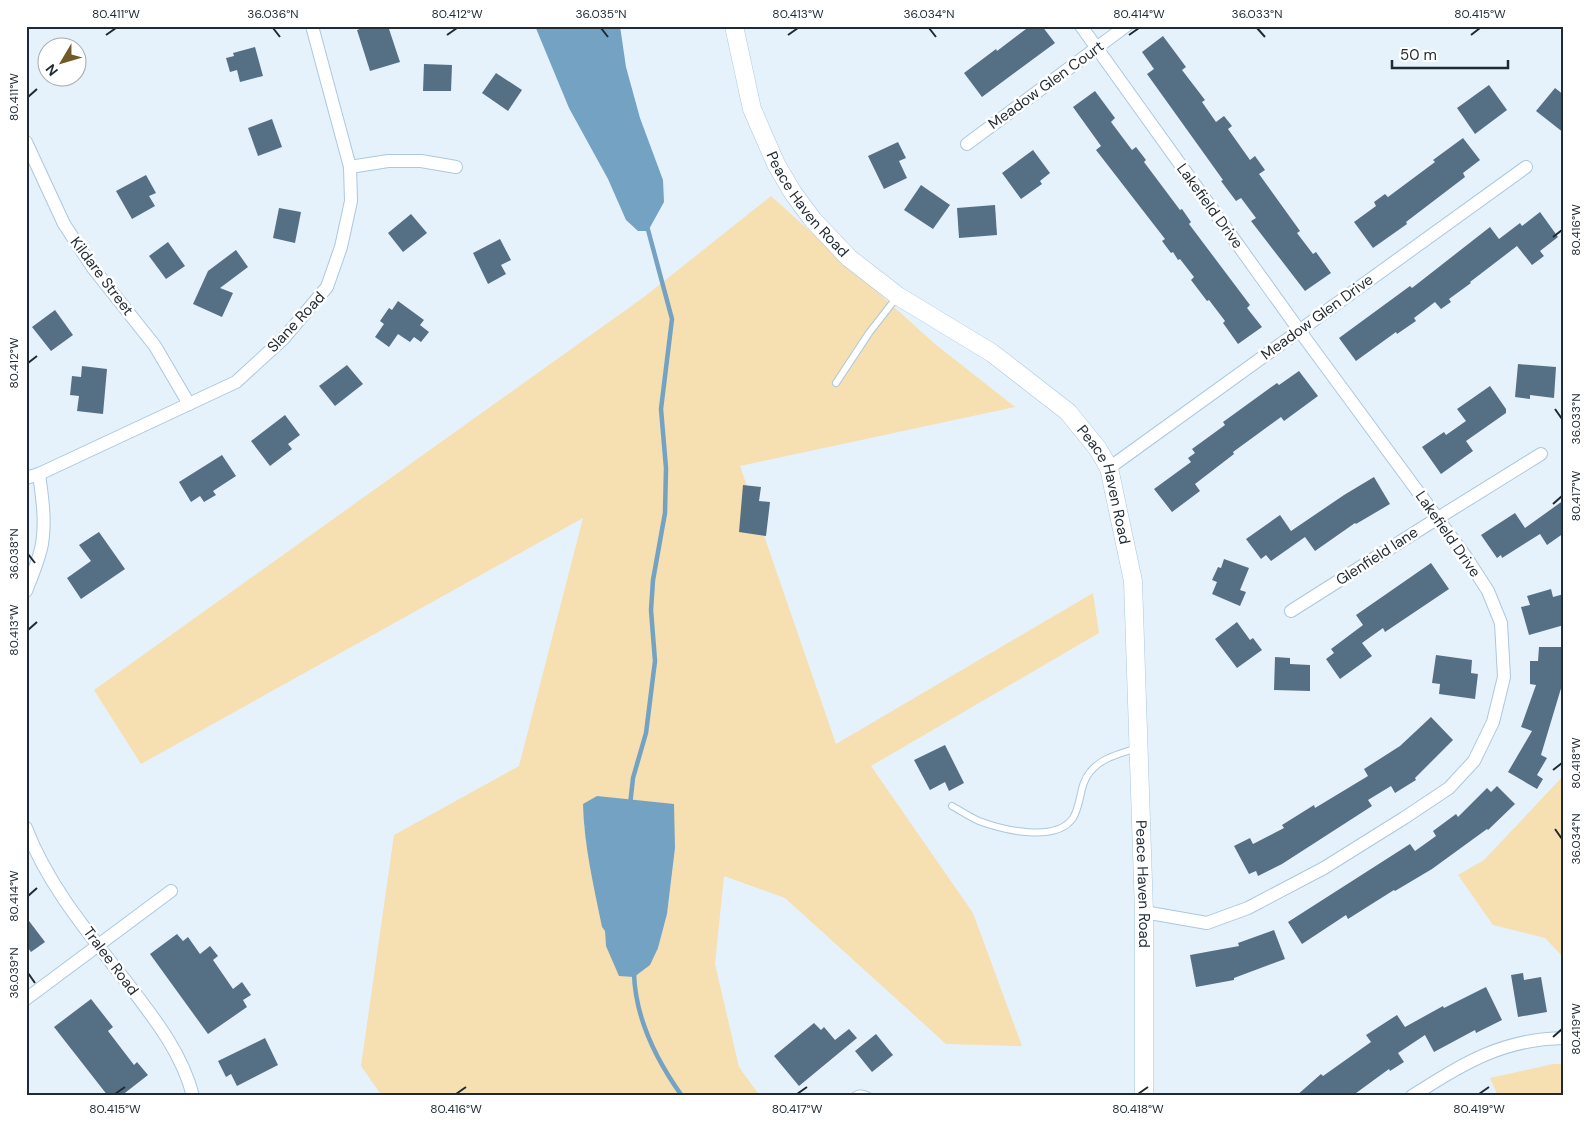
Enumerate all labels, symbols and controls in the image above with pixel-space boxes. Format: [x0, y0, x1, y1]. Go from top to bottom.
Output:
text: 80.411°W [92, 6, 140, 22]
text: 36.036°N [247, 6, 299, 22]
text: 80.412°W [431, 6, 483, 22]
text: 36.035°N [575, 6, 627, 22]
text: 80.413°W [772, 6, 824, 22]
text: 36.034°N [903, 6, 955, 22]
text: 80.414°W [1113, 6, 1165, 22]
text: 36.033°N [1232, 6, 1282, 22]
text: 80.415°W [1454, 6, 1506, 22]
street label: Meadow Glen Court [984, 36, 1108, 134]
north arrow [38, 38, 88, 88]
scale bar [1392, 38, 1509, 70]
text: 50 m [1400, 45, 1437, 65]
text: N [42, 60, 62, 80]
text: 80.411°W [6, 73, 22, 121]
street label: Peace Haven Road [762, 148, 853, 262]
street label: Lakefield Drive [1172, 159, 1248, 253]
text: 80.416°W [1568, 204, 1584, 256]
street label: Kildare Street [66, 233, 138, 319]
street label: Meadow Glen Drive [1257, 269, 1377, 365]
street label: Slane Road [263, 287, 329, 357]
text: 80.412°W [6, 337, 22, 389]
text: 36.033°N [1568, 394, 1584, 444]
street label: Peace Haven Road [1072, 421, 1135, 546]
text: 80.417°W [1568, 470, 1584, 521]
street label: Lakefield Drive [1411, 487, 1485, 581]
street label: Glenfield lane [1332, 522, 1422, 590]
text: 36.038°N [6, 528, 22, 580]
text: 80.413°W [6, 604, 22, 656]
text: 80.418°W [1568, 737, 1584, 789]
text: 36.034°N [1568, 813, 1584, 865]
street label: Peace Haven Road [1131, 820, 1154, 948]
text: 80.414°W [6, 870, 22, 922]
street label: Tralee Road [79, 923, 143, 999]
text: 36.039°N [6, 948, 22, 998]
text: 80.419°W [1568, 1003, 1584, 1055]
text: 80.415°W [89, 1101, 141, 1117]
text: 80.416°W [430, 1101, 482, 1117]
text: 80.417°W [772, 1101, 823, 1117]
text: 80.418°W [1112, 1101, 1164, 1117]
text: 80.419°W [1453, 1101, 1505, 1117]

